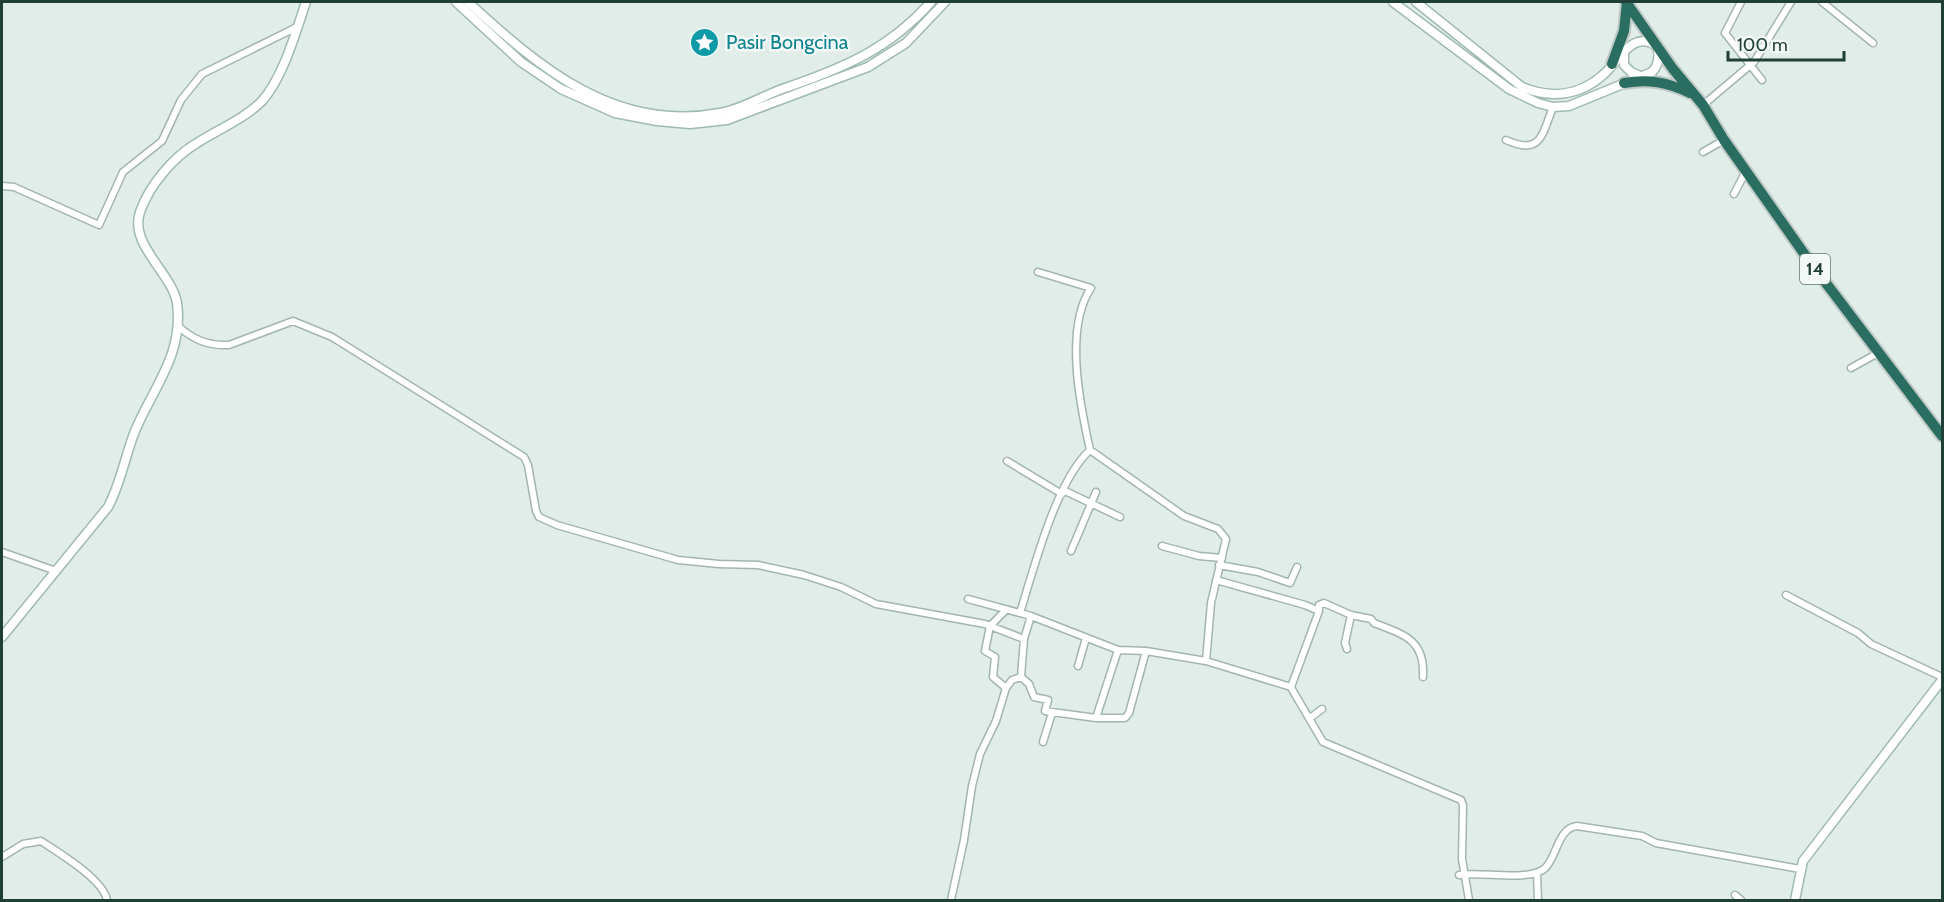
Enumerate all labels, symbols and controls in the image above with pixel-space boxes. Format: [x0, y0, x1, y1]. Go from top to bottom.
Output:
scale bar [1728, 24, 1844, 62]
place icon: Pasir Bongcina [689, 26, 721, 58]
place label: Pasir Bongcina [726, 30, 849, 54]
text: 100 m [1737, 34, 1788, 56]
road number: 14 [1800, 254, 1830, 284]

